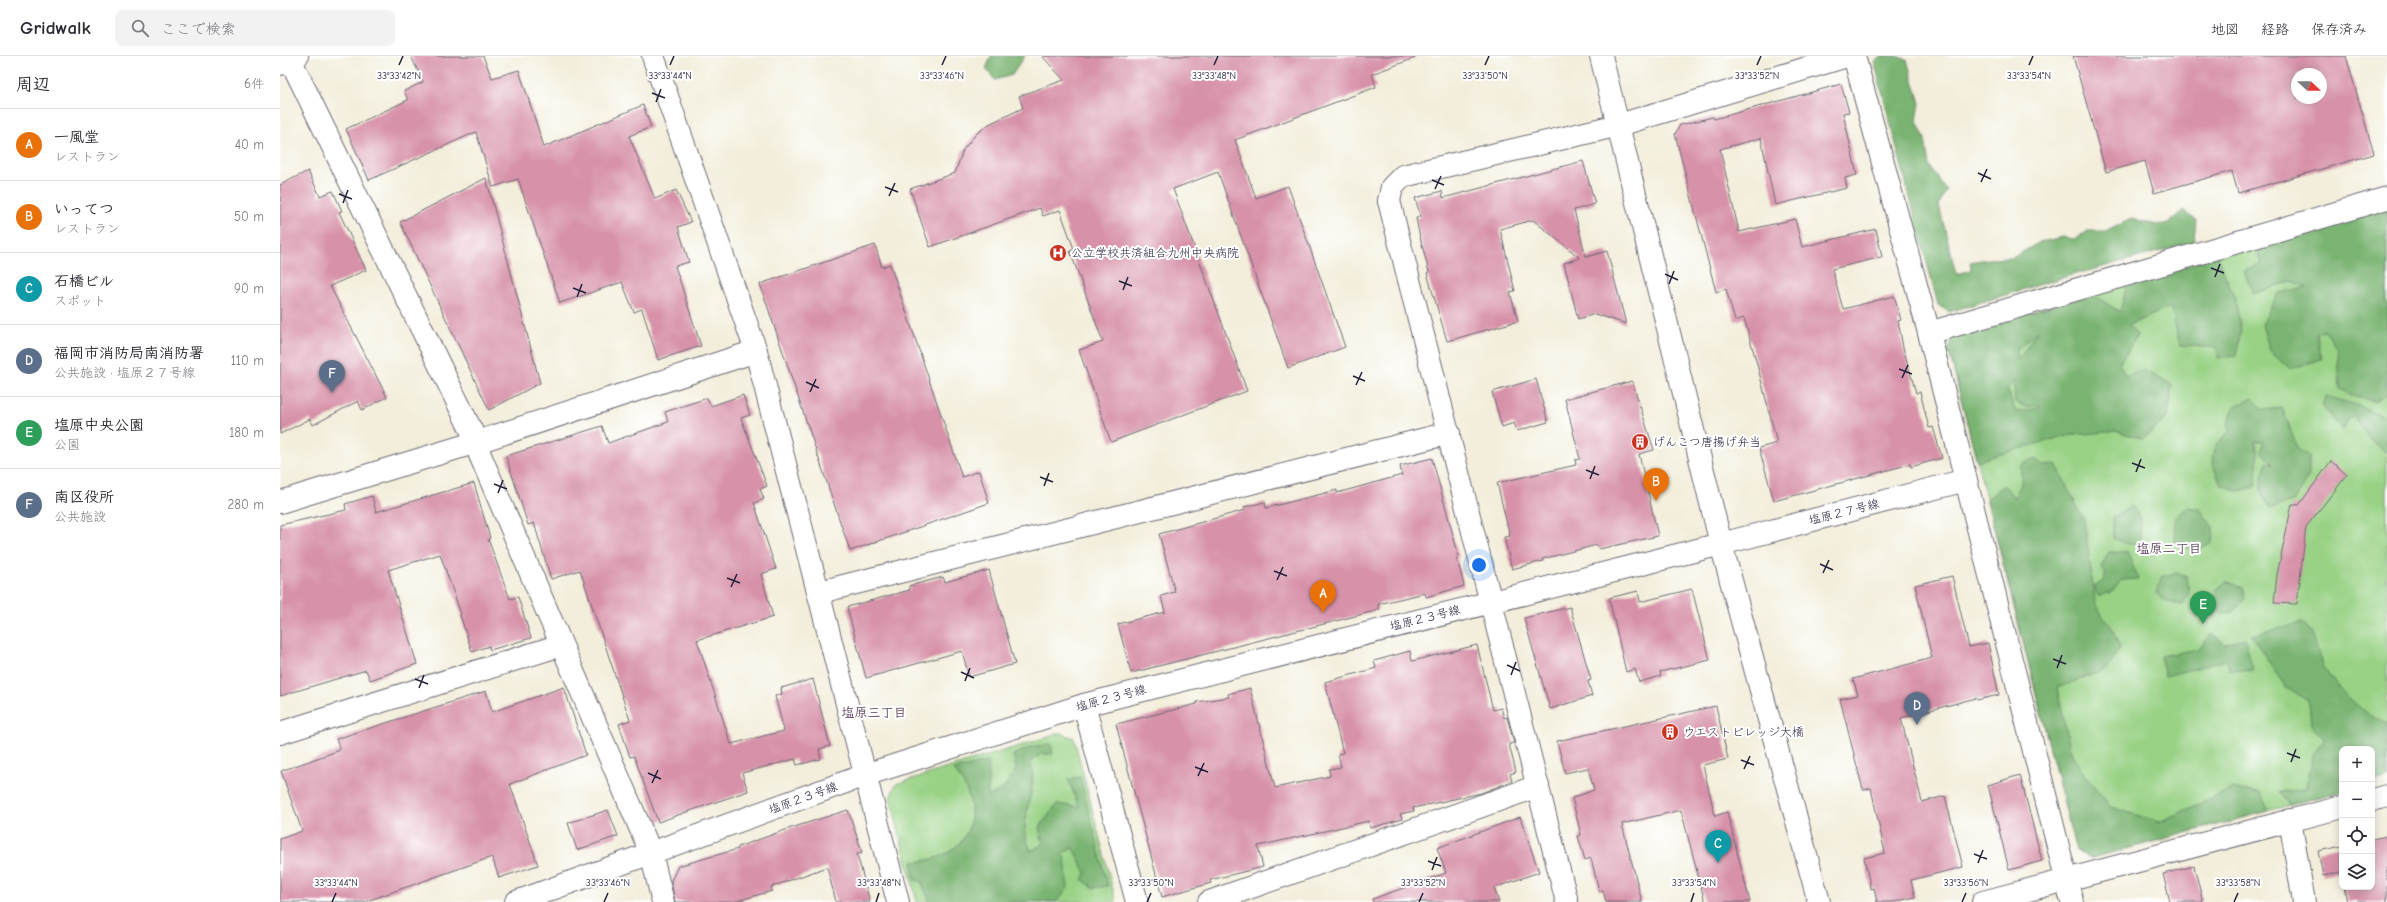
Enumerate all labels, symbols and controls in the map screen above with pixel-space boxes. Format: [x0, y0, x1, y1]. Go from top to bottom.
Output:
search box [115, 10, 395, 46]
text: Gridwalk [20, 17, 91, 39]
icon: search [129, 17, 151, 39]
text: ここで検索 [161, 20, 236, 38]
text: 地図 [2211, 21, 2239, 38]
text: 経路 [2261, 21, 2289, 38]
text: 保存済み [2311, 21, 2367, 38]
north arrow [2291, 68, 2327, 104]
text: 33°33'42"N [377, 70, 421, 82]
text: 33°33'44"N [648, 70, 692, 82]
text: 33°33'46"N [920, 70, 964, 82]
text: 33°33'48"N [1192, 70, 1236, 82]
text: 33°33'50"N [1462, 70, 1508, 82]
text: 33°33'52"N [1735, 70, 1779, 82]
text: 33°33'54"N [2007, 70, 2051, 82]
text: 周辺 [16, 75, 50, 94]
text: 6件 [244, 76, 264, 91]
text: 一風堂 [54, 128, 99, 146]
text: A [25, 137, 33, 152]
text: 40 m [235, 137, 264, 152]
text: レストラン [54, 149, 120, 164]
text: いってつ [54, 200, 114, 218]
text: B [25, 209, 33, 224]
text: 50 m [234, 209, 264, 224]
text: レストラン [54, 221, 120, 236]
hospital icon: 公立学校共済組合九州中央病院 [1048, 243, 1068, 263]
place label: 公立学校共済組合九州中央病院 [1071, 246, 1239, 260]
text: 石橋ビル [54, 272, 114, 290]
text: C [25, 281, 33, 296]
text: 90 m [234, 281, 264, 296]
text: スポット [54, 293, 106, 308]
text: 福岡市消防局南消防署 [54, 344, 204, 362]
text: D [25, 353, 33, 368]
text: 110 m [231, 353, 264, 368]
pin: F [319, 360, 345, 393]
text: 公共施設 · 塩原２７号線 [54, 365, 195, 380]
text: 塩原中央公園 [54, 416, 144, 434]
text: E [25, 425, 33, 440]
text: 180 m [229, 425, 264, 440]
building icon: げんこつ唐揚げ弁当 [1630, 432, 1650, 452]
place label: げんこつ唐揚げ弁当 [1653, 435, 1761, 449]
text: 公園 [54, 437, 80, 452]
pin: B [1643, 468, 1669, 501]
text: 南区役所 [54, 488, 114, 506]
street label: 塩原２７号線 [1807, 496, 1881, 528]
text: F [25, 497, 33, 512]
text: 280 m [227, 497, 264, 512]
text: 公共施設 [54, 509, 106, 524]
district label: 塩原二丁目 [2136, 541, 2202, 556]
your location [1469, 555, 1489, 575]
pin: A [1310, 580, 1336, 613]
pin: E [2190, 591, 2216, 624]
street label: 塩原２３号線 [1388, 602, 1462, 634]
street label: 塩原２３号線 [1074, 682, 1148, 714]
pin: D [1904, 692, 1930, 725]
district label: 塩原三丁目 [841, 705, 907, 720]
building icon: ウエストビレッジ大橋 [1660, 722, 1680, 742]
place label: ウエストビレッジ大橋 [1683, 725, 1804, 739]
map controls [2339, 746, 2375, 890]
button: + [2339, 746, 2375, 782]
street label: 塩原２３号線 [767, 779, 839, 817]
button: − [2339, 782, 2375, 818]
button: locate [2339, 818, 2375, 854]
pin: C [1705, 830, 1731, 863]
button: layers [2339, 854, 2375, 890]
text: 33°33'44"N [314, 877, 358, 889]
text: 33°33'46"N [586, 877, 630, 889]
text: 33°33'48"N [857, 877, 901, 889]
text: 33°33'50"N [1128, 877, 1174, 889]
text: 33°33'52"N [1401, 877, 1445, 889]
text: 33°33'54"N [1672, 877, 1716, 889]
text: 33°33'56"N [1944, 877, 1988, 889]
text: 33°33'58"N [2216, 877, 2260, 889]

